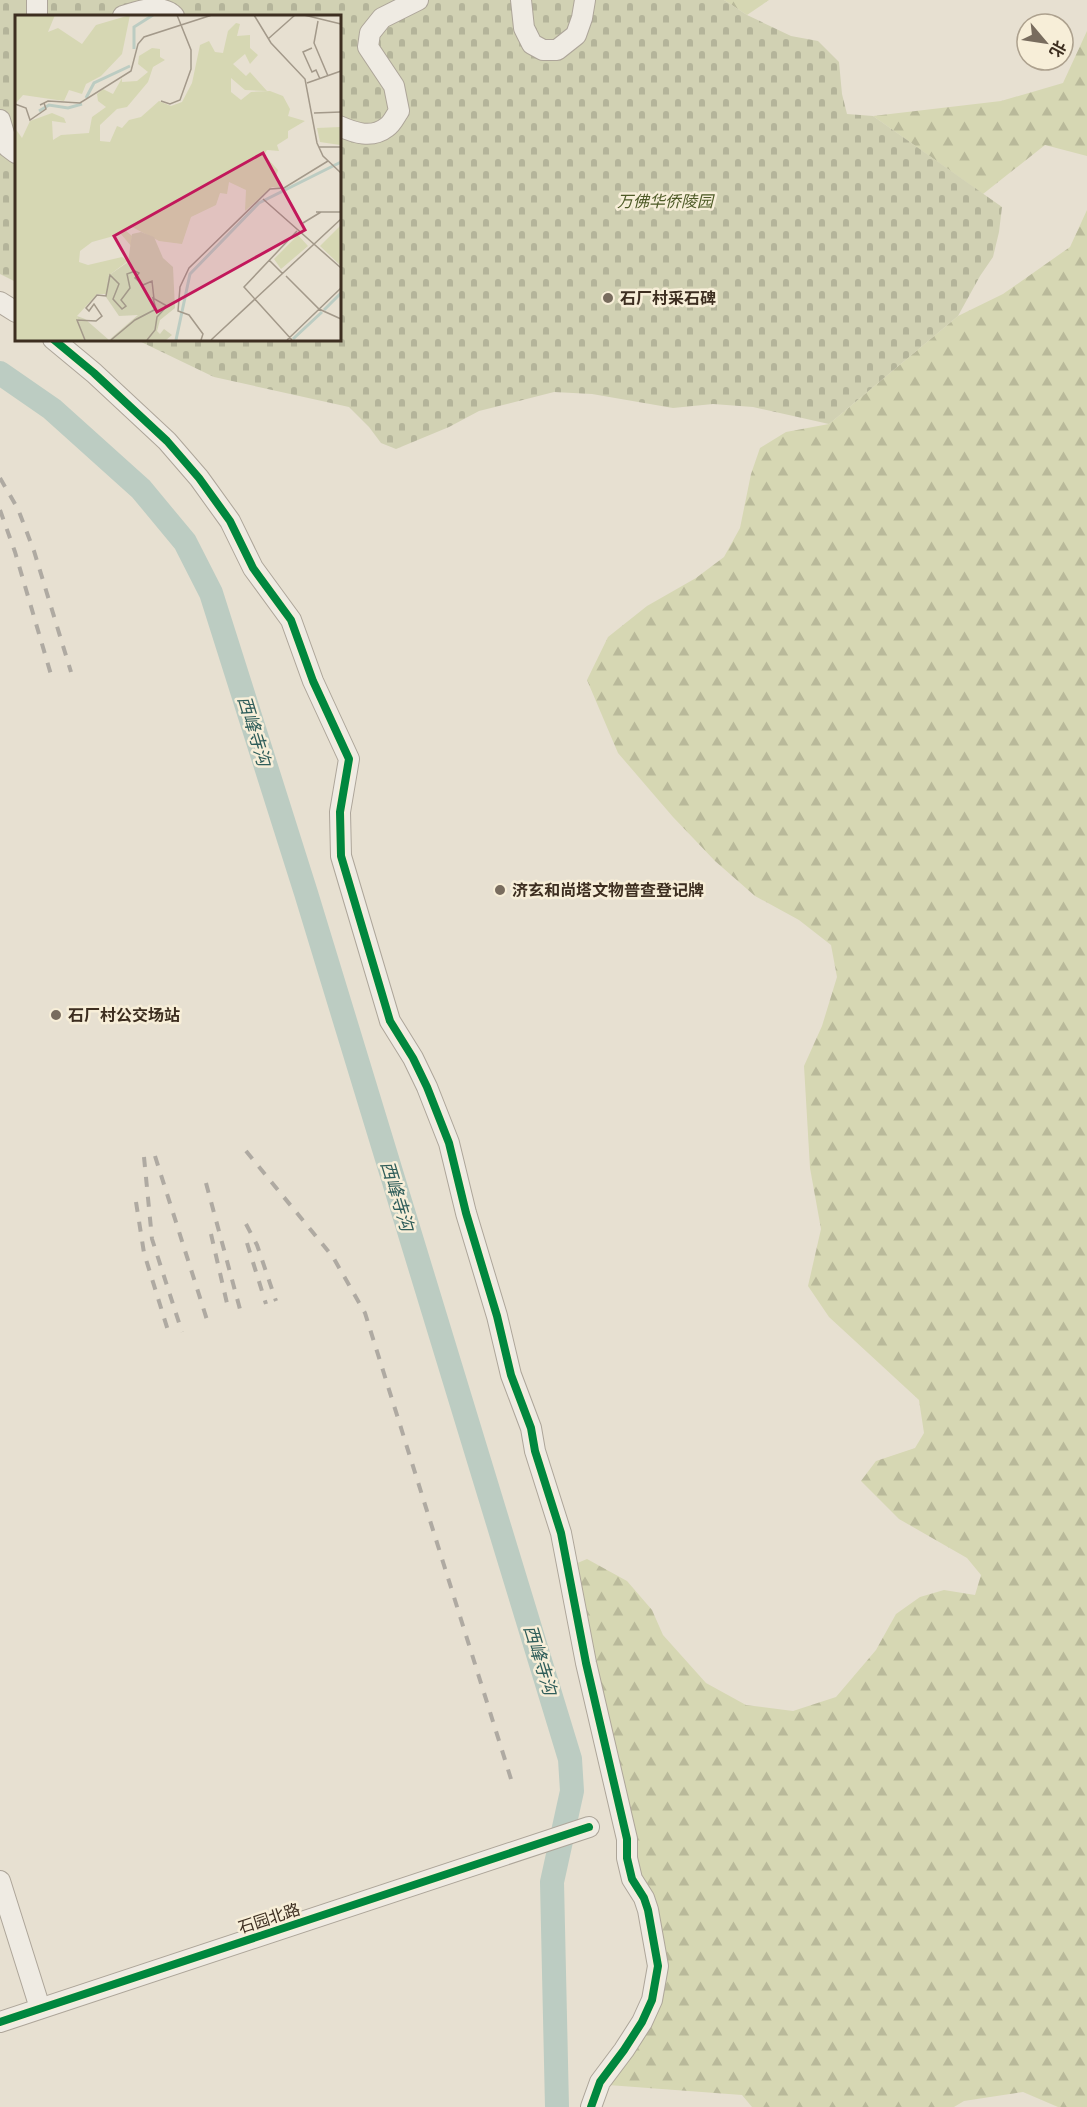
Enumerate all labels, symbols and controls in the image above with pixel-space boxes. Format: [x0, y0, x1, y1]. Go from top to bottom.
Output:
north arrow [1015, 12, 1075, 72]
inset map [15, 15, 340, 340]
text: 北 [1046, 38, 1069, 60]
park label: 万佛华侨陵园 [617, 193, 715, 210]
place label: 石厂村采石碑 [620, 289, 716, 307]
marker: 石厂村采石碑 [601, 291, 615, 305]
water label: 西峰寺沟 [234, 694, 275, 770]
place label: 济玄和尚塔文物普查登记牌 [512, 882, 704, 899]
marker: 济玄和尚塔文物普查登记牌 [493, 883, 507, 897]
place label: 石厂村公交场站 [68, 1006, 180, 1024]
marker: 石厂村公交场站 [49, 1008, 63, 1022]
water label: 西峰寺沟 [377, 1159, 418, 1235]
water label: 西峰寺沟 [520, 1623, 561, 1699]
street label: 石园北路 [236, 1901, 302, 1936]

